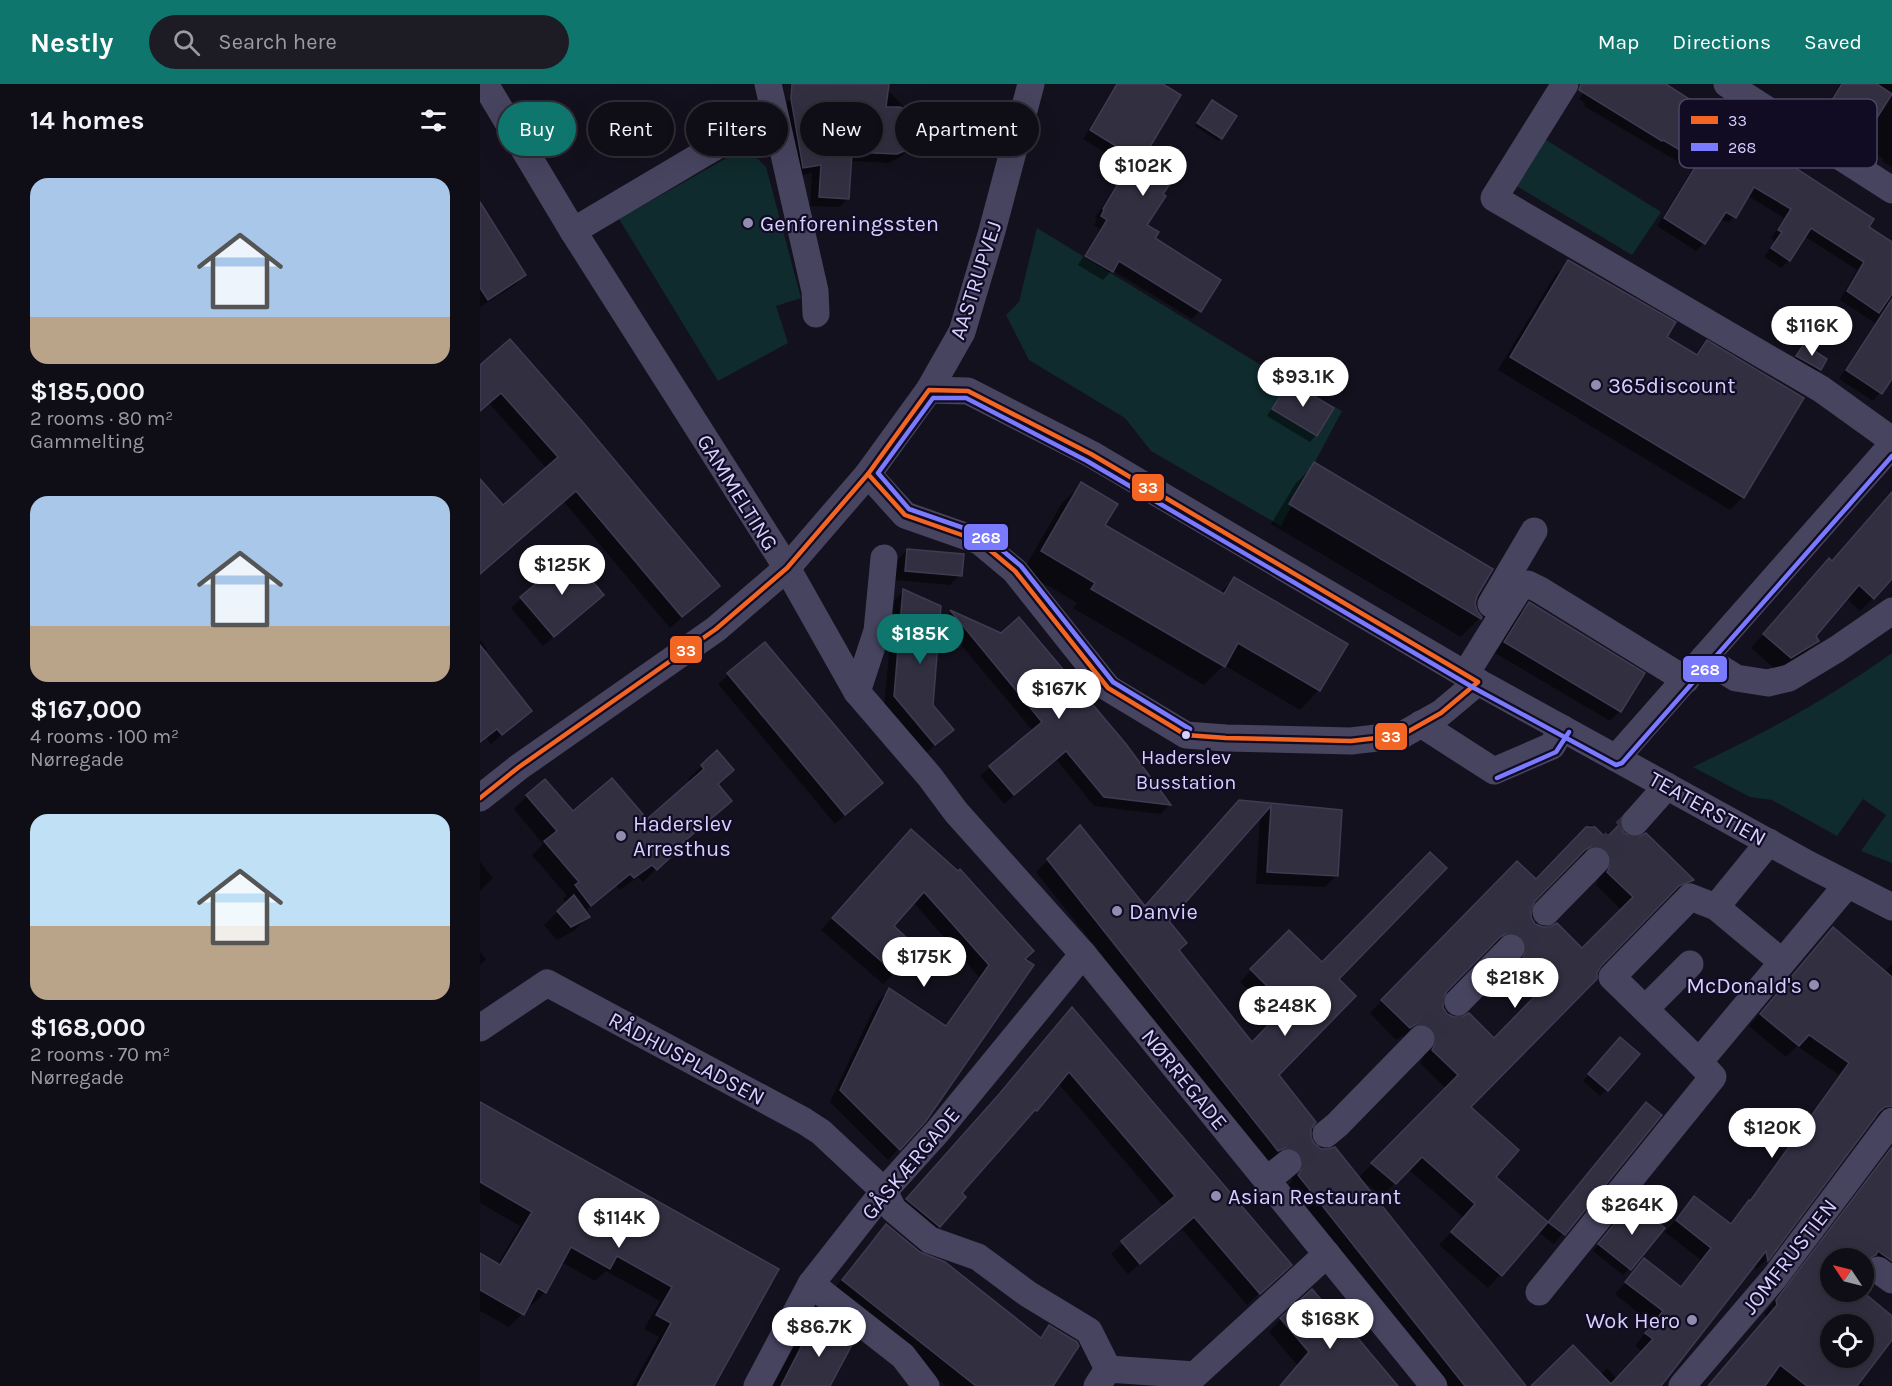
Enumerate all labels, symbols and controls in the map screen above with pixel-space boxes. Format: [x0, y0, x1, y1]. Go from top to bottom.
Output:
search box [149, 15, 569, 69]
text: Nestly [30, 26, 113, 59]
icon: search [170, 26, 203, 59]
text: Search here [218, 29, 337, 55]
text: Map [1598, 30, 1639, 54]
text: Directions [1672, 30, 1771, 54]
text: Saved [1804, 30, 1862, 54]
legend [1679, 99, 1877, 168]
chip: Buy [498, 102, 576, 156]
chip: Rent [588, 102, 674, 156]
chip: Filters [686, 102, 788, 156]
chip: New [800, 102, 883, 156]
chip: Apartment [895, 102, 1039, 156]
icon: filters [417, 104, 450, 137]
text: 14 homes [30, 105, 144, 136]
text: 33 [1728, 111, 1747, 130]
text: 268 [1728, 138, 1756, 157]
pin: $102K [1101, 146, 1185, 197]
text: $102K [1114, 154, 1172, 177]
place label: Genforeningssten [760, 211, 939, 237]
marker: Genforeningssten [741, 216, 755, 230]
icon: home [186, 217, 294, 325]
street label: AASTRUPVEJ [945, 218, 1007, 343]
pin: $116K [1770, 306, 1854, 357]
text: $116K [1785, 314, 1839, 337]
pin: $93.1K [1254, 357, 1352, 408]
text: $93.1K [1272, 365, 1334, 388]
place label: 365discount [1608, 373, 1735, 399]
text: $185,000 [30, 376, 145, 407]
marker: 365discount [1589, 378, 1603, 392]
text: 2 rooms · 80 m² [30, 407, 173, 430]
text: Gammelting [30, 430, 144, 453]
street label: GAMMELTING [691, 430, 783, 555]
line badge: 33 [1131, 473, 1165, 502]
text: 33 [1138, 478, 1158, 497]
line badge: 268 [963, 523, 1009, 551]
text: 268 [971, 528, 1001, 547]
icon: home [186, 535, 294, 643]
pin: $125K [520, 545, 604, 596]
text: $125K [533, 553, 591, 576]
pin: $185K [878, 614, 962, 665]
text: $185K [891, 622, 949, 645]
line badge: 33 [669, 635, 703, 664]
text: 33 [676, 641, 696, 660]
line badge: 268 [1682, 655, 1728, 683]
text: 268 [1690, 660, 1720, 679]
pin: $167K [1017, 669, 1101, 720]
text: $167K [1031, 677, 1087, 700]
text: $167,000 [30, 694, 142, 725]
line badge: 33 [1374, 722, 1408, 751]
text: 4 rooms · 100 m² [30, 725, 179, 748]
text: 33 [1381, 727, 1401, 746]
marker: Haderslev Busstation [1180, 729, 1192, 741]
place label: Haderslev Busstation [1136, 746, 1236, 794]
text: Nørregade [30, 748, 124, 771]
street label: TEATERSTIEN [1644, 766, 1771, 852]
place label: Haderslev Arresthus [633, 811, 732, 862]
marker: Haderslev Arresthus [614, 829, 628, 843]
icon: home [186, 853, 294, 961]
place label: Danvie [1129, 899, 1198, 925]
marker: Danvie [1110, 904, 1124, 918]
pin: $175K [882, 937, 966, 988]
text: $175K [896, 945, 952, 968]
pin: $218K [1473, 958, 1557, 1009]
text: $218K [1485, 966, 1545, 989]
place label: McDonald's [1686, 973, 1802, 999]
marker: McDonald's [1807, 978, 1821, 992]
pin: $248K [1243, 986, 1327, 1037]
text: $248K [1253, 994, 1317, 1017]
street label: RÅDHUSPLADSEN [604, 1006, 770, 1111]
text: $168,000 [30, 1012, 146, 1043]
street label: NØRREGADE [1136, 1024, 1233, 1135]
text: 2 rooms · 70 m² [30, 1043, 170, 1066]
text: Nørregade [30, 1066, 124, 1089]
street label: GÅSKÆRGADE [855, 1101, 965, 1225]
pin: $120K [1730, 1108, 1814, 1159]
text: $120K [1743, 1116, 1801, 1139]
place label: Asian Restaurant [1228, 1184, 1401, 1210]
pin: $264K [1590, 1185, 1674, 1236]
marker: Asian Restaurant [1209, 1189, 1223, 1203]
text: $264K [1601, 1193, 1664, 1216]
street label: JOMFRUSTIEN [1737, 1194, 1843, 1319]
pin: $114K [577, 1198, 661, 1249]
text: $114K [592, 1206, 646, 1229]
north arrow [1820, 1248, 1874, 1302]
map controls [1820, 1248, 1874, 1368]
pin: $168K [1288, 1299, 1372, 1350]
pin: $86.7K [770, 1307, 868, 1358]
text: $168K [1300, 1307, 1360, 1330]
place label: Wok Hero [1585, 1308, 1680, 1334]
marker: Wok Hero [1685, 1313, 1699, 1327]
button: locate [1820, 1314, 1874, 1368]
text: $86.7K [786, 1315, 852, 1338]

